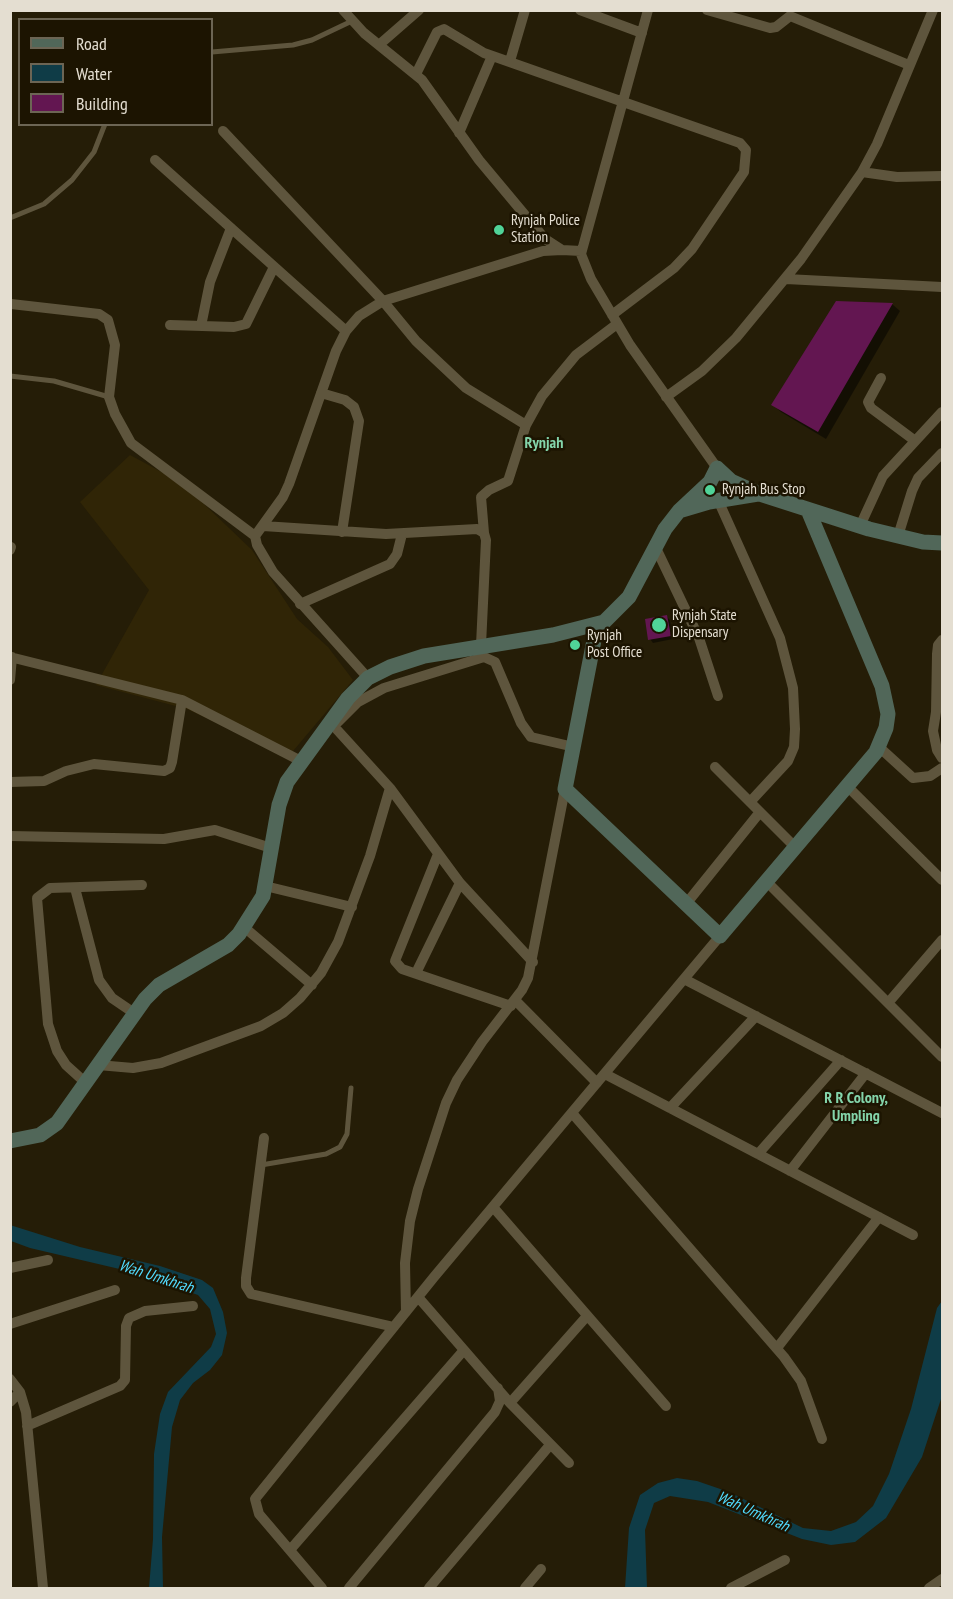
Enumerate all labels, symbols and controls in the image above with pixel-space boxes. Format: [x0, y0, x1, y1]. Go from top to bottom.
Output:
legend [18, 18, 213, 126]
text: Road [76, 32, 107, 55]
text: Water [76, 62, 112, 85]
text: Building [76, 92, 128, 115]
place label: Rynjah Police Station [511, 212, 580, 247]
marker: Rynjah Police Station [492, 223, 506, 237]
district label: Rynjah [525, 433, 563, 453]
place label: Rynjah Bus Stop [722, 481, 805, 499]
marker: Rynjah Bus Stop [703, 483, 717, 497]
place label: Rynjah State Dispensary [672, 607, 737, 642]
marker: Rynjah State Dispensary [650, 616, 668, 634]
place label: Rynjah Post Office [587, 627, 642, 662]
marker: Rynjah Post Office [568, 638, 582, 652]
district label: R R Colony, Umpling [824, 1088, 888, 1126]
water label: Wah Umkhrah [116, 1256, 196, 1298]
water label: Wah Umkhrah [714, 1488, 792, 1536]

